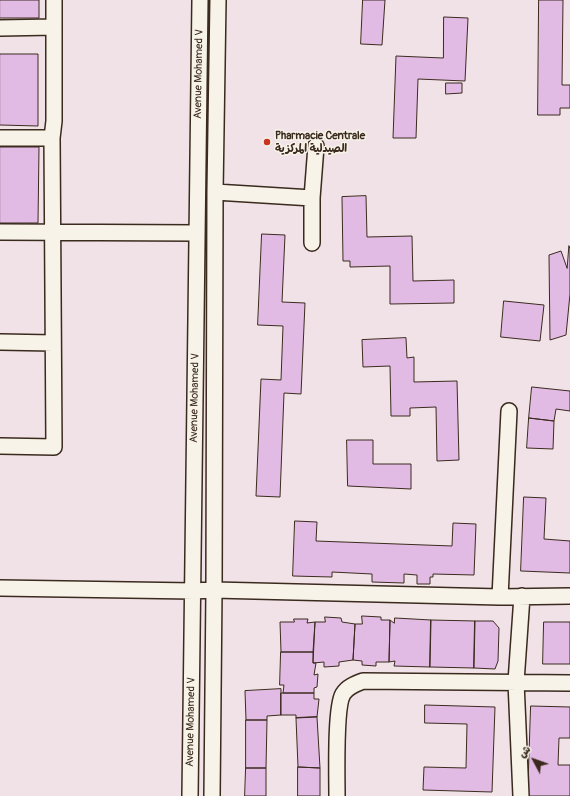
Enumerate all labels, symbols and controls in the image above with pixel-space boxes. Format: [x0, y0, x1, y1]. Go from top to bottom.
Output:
street label: Avenue Mohamed V [192, 29, 206, 119]
place label: Pharmacie Centrale الصيدلية المركزية [275, 129, 365, 155]
marker: Pharmacie Centrale الصيدلية المركزية [262, 137, 272, 147]
street label: Avenue Mohamed V [188, 353, 202, 443]
street label: Avenue Mohamed V [184, 677, 198, 767]
north arrow [514, 740, 554, 780]
text: ش [516, 743, 533, 761]

